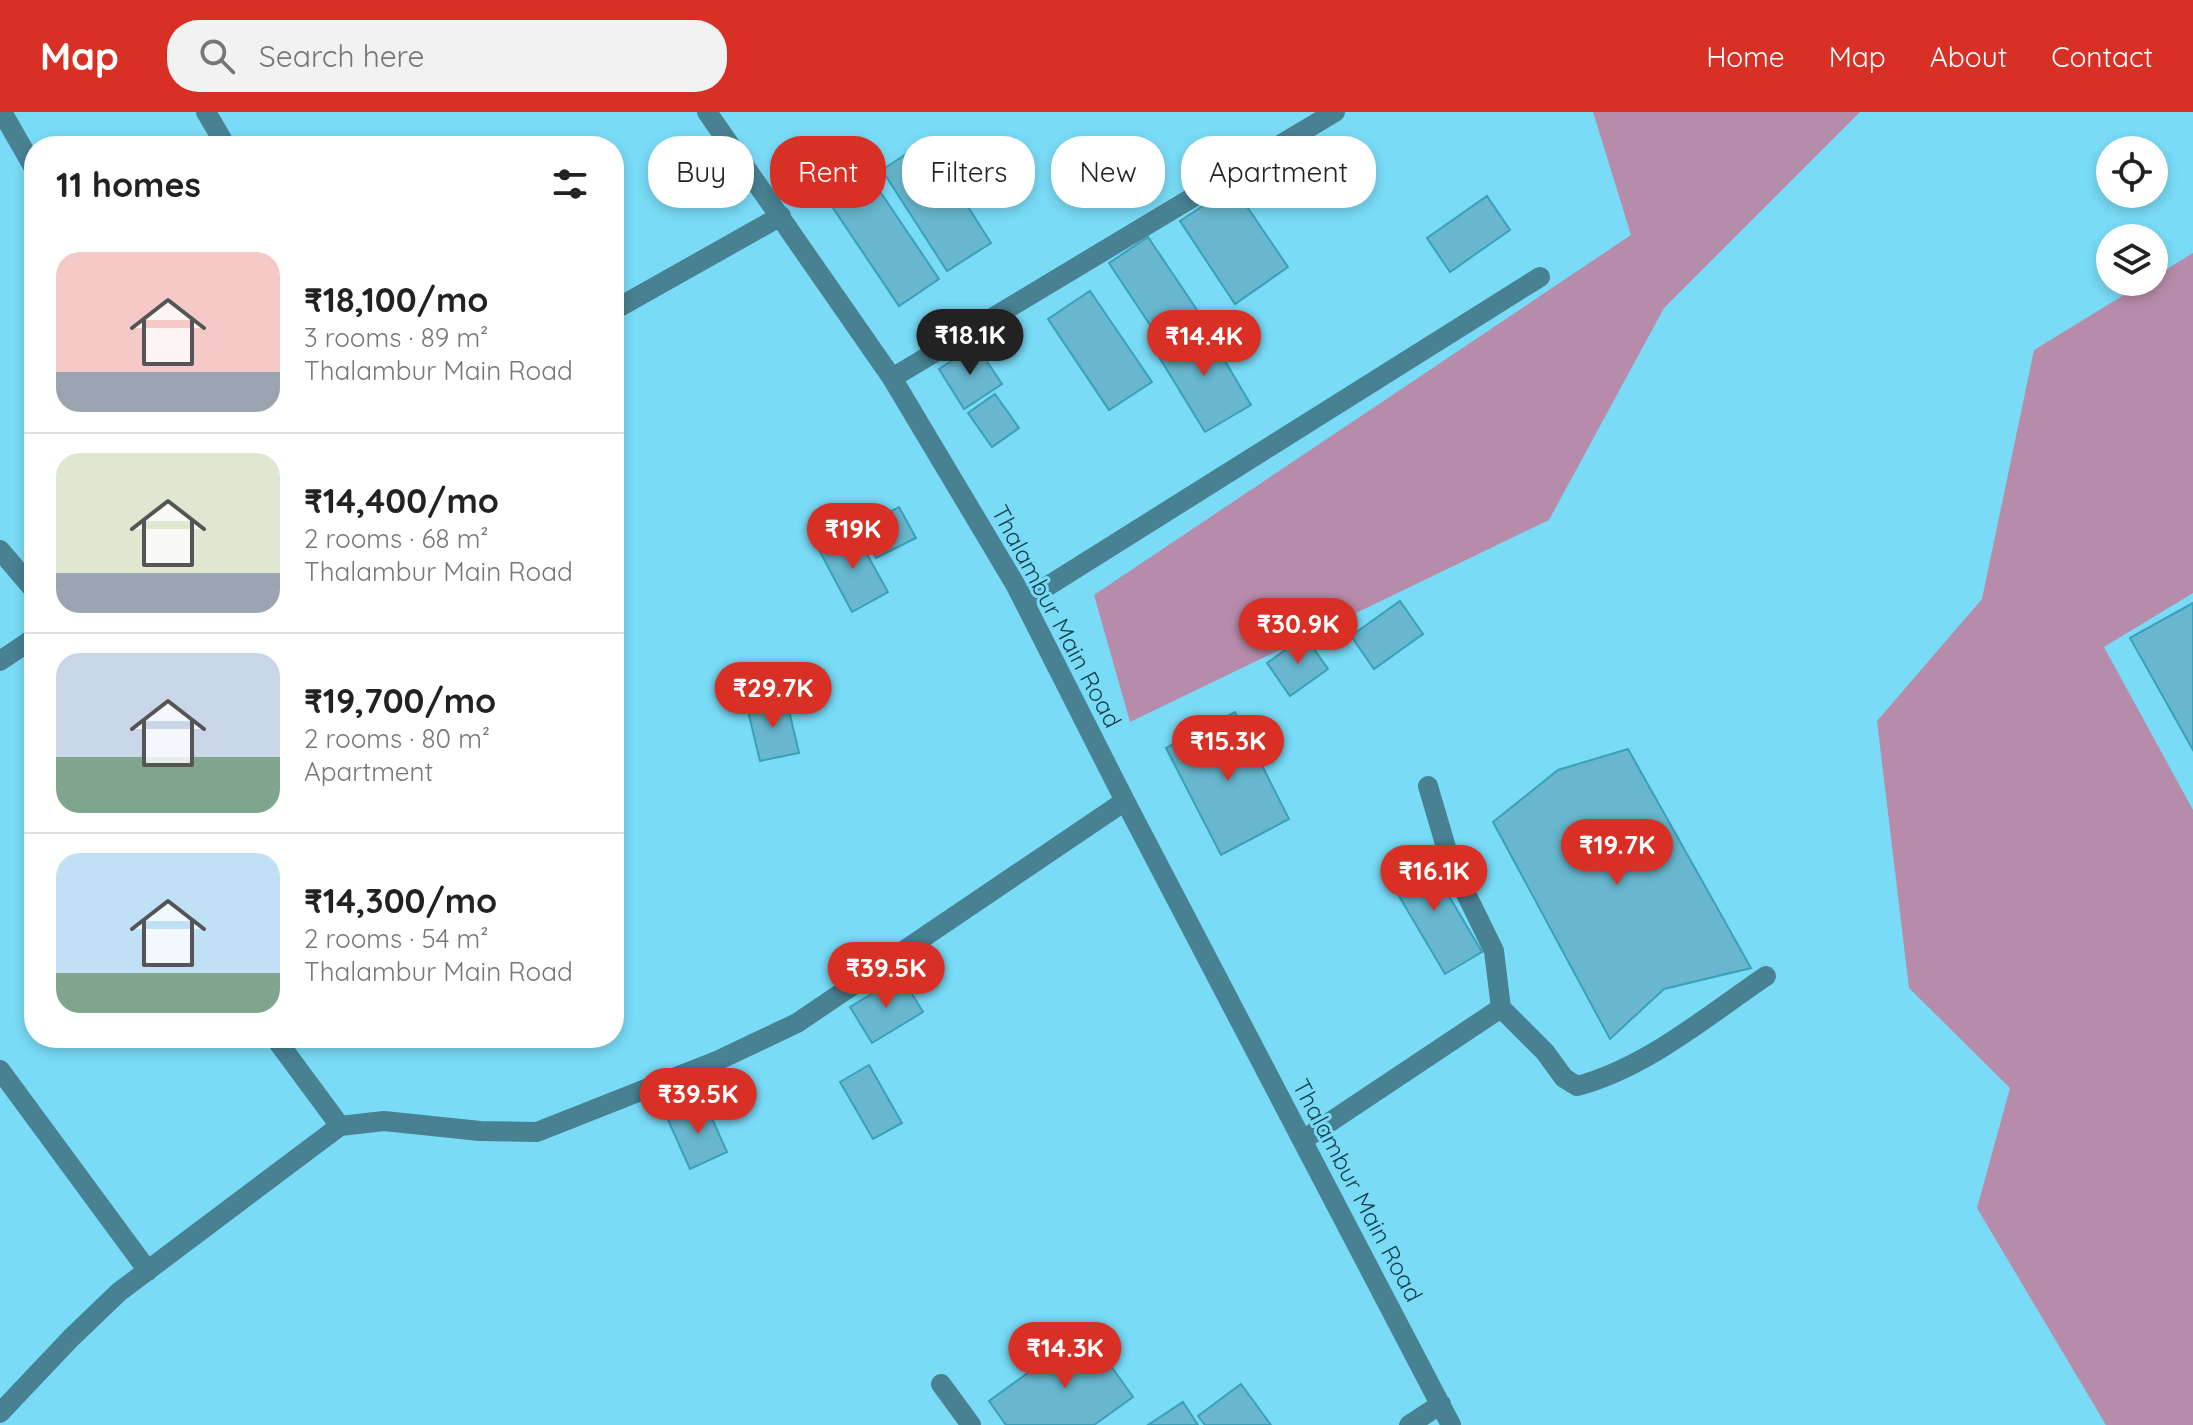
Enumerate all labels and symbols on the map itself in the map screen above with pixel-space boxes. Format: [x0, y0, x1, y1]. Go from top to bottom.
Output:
pin: ₹18.1K [905, 309, 1035, 377]
pin: ₹14.4K [1139, 310, 1269, 378]
street label: Thalambur Main Road [986, 499, 1128, 733]
pin: ₹19K [806, 503, 900, 571]
pin: ₹30.9K [1233, 598, 1363, 666]
pin: ₹29.7K [708, 662, 838, 730]
pin: ₹15.3K [1163, 715, 1293, 783]
pin: ₹19.7K [1552, 819, 1682, 887]
pin: ₹16.1K [1369, 845, 1499, 913]
pin: ₹39.5K [821, 942, 951, 1010]
pin: ₹39.5K [633, 1068, 763, 1136]
street label: Thalambur Main Road [1287, 1073, 1429, 1307]
pin: ₹14.3K [1000, 1322, 1130, 1390]

